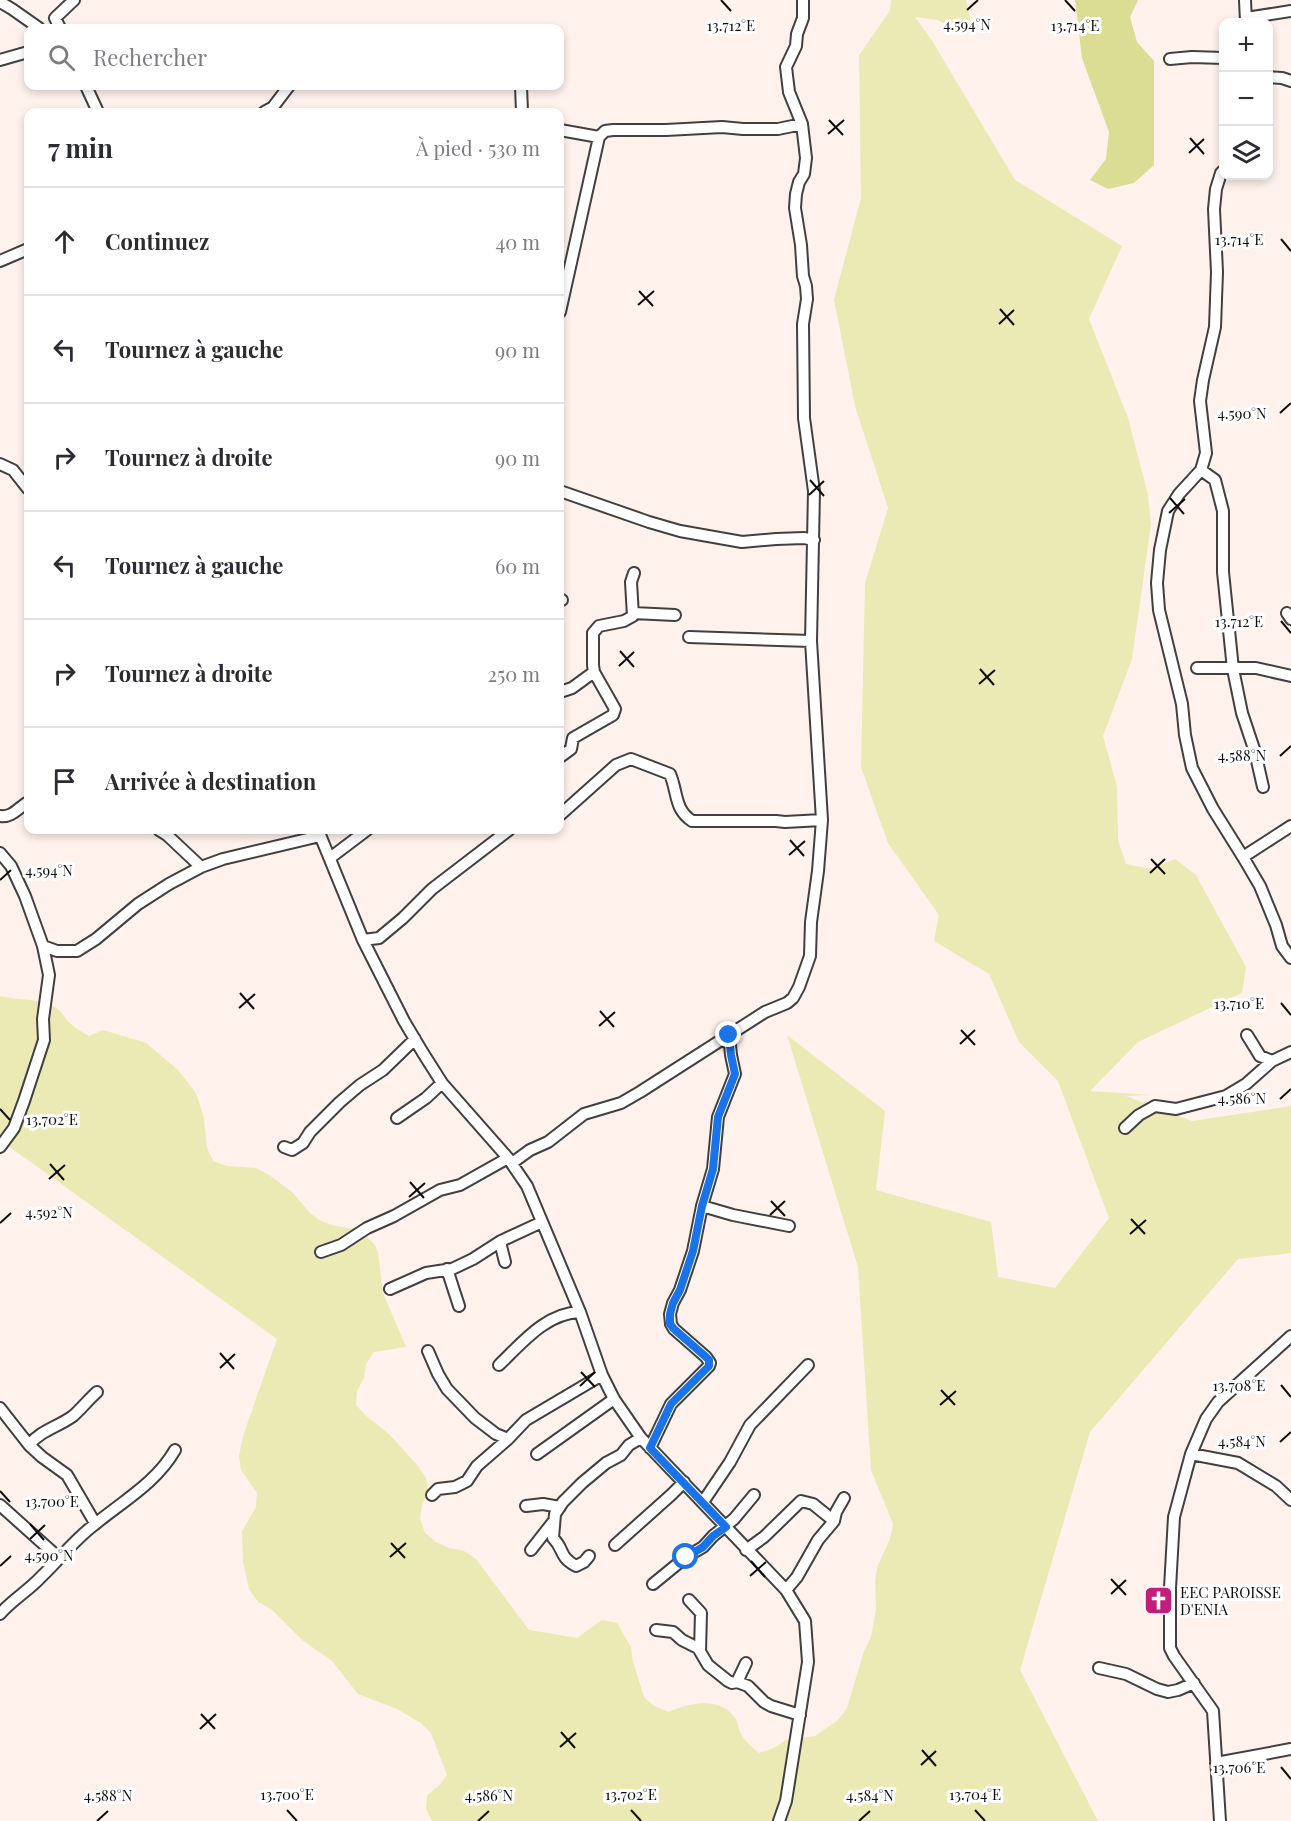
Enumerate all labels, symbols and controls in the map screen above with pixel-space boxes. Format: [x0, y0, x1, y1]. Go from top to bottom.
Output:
text: 4.594°N [943, 14, 991, 34]
text: 13.712°E [707, 15, 755, 35]
text: 13.714°E [1051, 15, 1099, 35]
map controls [1219, 18, 1273, 180]
button: + [1219, 18, 1273, 72]
search box [24, 24, 564, 90]
icon: search [45, 41, 78, 74]
text: Rechercher [93, 42, 207, 72]
button: − [1219, 72, 1273, 126]
button: layers [1219, 126, 1273, 180]
text: 7 min [48, 130, 113, 165]
text: À pied · 530 m [416, 134, 540, 161]
icon: ahead [48, 225, 81, 258]
text: Continuez [105, 226, 209, 256]
text: 40 m [495, 228, 540, 255]
text: 13.714°E [1215, 229, 1263, 249]
icon: left [48, 333, 81, 366]
text: Tournez à gauche [105, 334, 283, 364]
text: 90 m [495, 336, 540, 363]
text: 4.590°N [1217, 403, 1267, 423]
icon: right [48, 441, 81, 474]
text: Tournez à droite [105, 442, 273, 472]
text: 90 m [495, 444, 540, 471]
icon: left [48, 549, 81, 582]
text: Tournez à gauche [105, 550, 283, 580]
text: 60 m [495, 552, 540, 579]
text: 13.712°E [1215, 611, 1263, 631]
icon: right [48, 657, 81, 690]
text: Tournez à droite [105, 658, 273, 688]
text: 250 m [487, 660, 540, 687]
text: 4.588°N [1218, 745, 1267, 765]
icon: arrive [48, 765, 81, 798]
text: Arrivée à destination [105, 766, 316, 796]
text: 4.594°N [25, 860, 73, 880]
text: 13.710°E [1214, 993, 1264, 1013]
route end [715, 1021, 741, 1047]
text: 4.586°N [1218, 1088, 1267, 1108]
text: 13.702°E [26, 1109, 78, 1129]
text: 4.592°N [25, 1202, 73, 1222]
text: 13.708°E [1213, 1375, 1265, 1395]
text: 4.584°N [1218, 1431, 1266, 1451]
text: 13.700°E [25, 1491, 79, 1511]
route start [672, 1543, 698, 1569]
text: 4.590°N [24, 1545, 74, 1565]
place label: EEC PAROISSE D'ENIA [1180, 1582, 1281, 1619]
church icon: EEC PAROISSE D'ENIA [1143, 1585, 1175, 1617]
text: 13.706°E [1213, 1757, 1265, 1777]
text: 13.700°E [260, 1784, 314, 1804]
text: 13.702°E [605, 1784, 657, 1804]
text: 13.704°E [949, 1784, 1001, 1804]
text: 4.588°N [84, 1785, 133, 1805]
text: 4.586°N [465, 1785, 514, 1805]
text: 4.584°N [846, 1785, 894, 1805]

